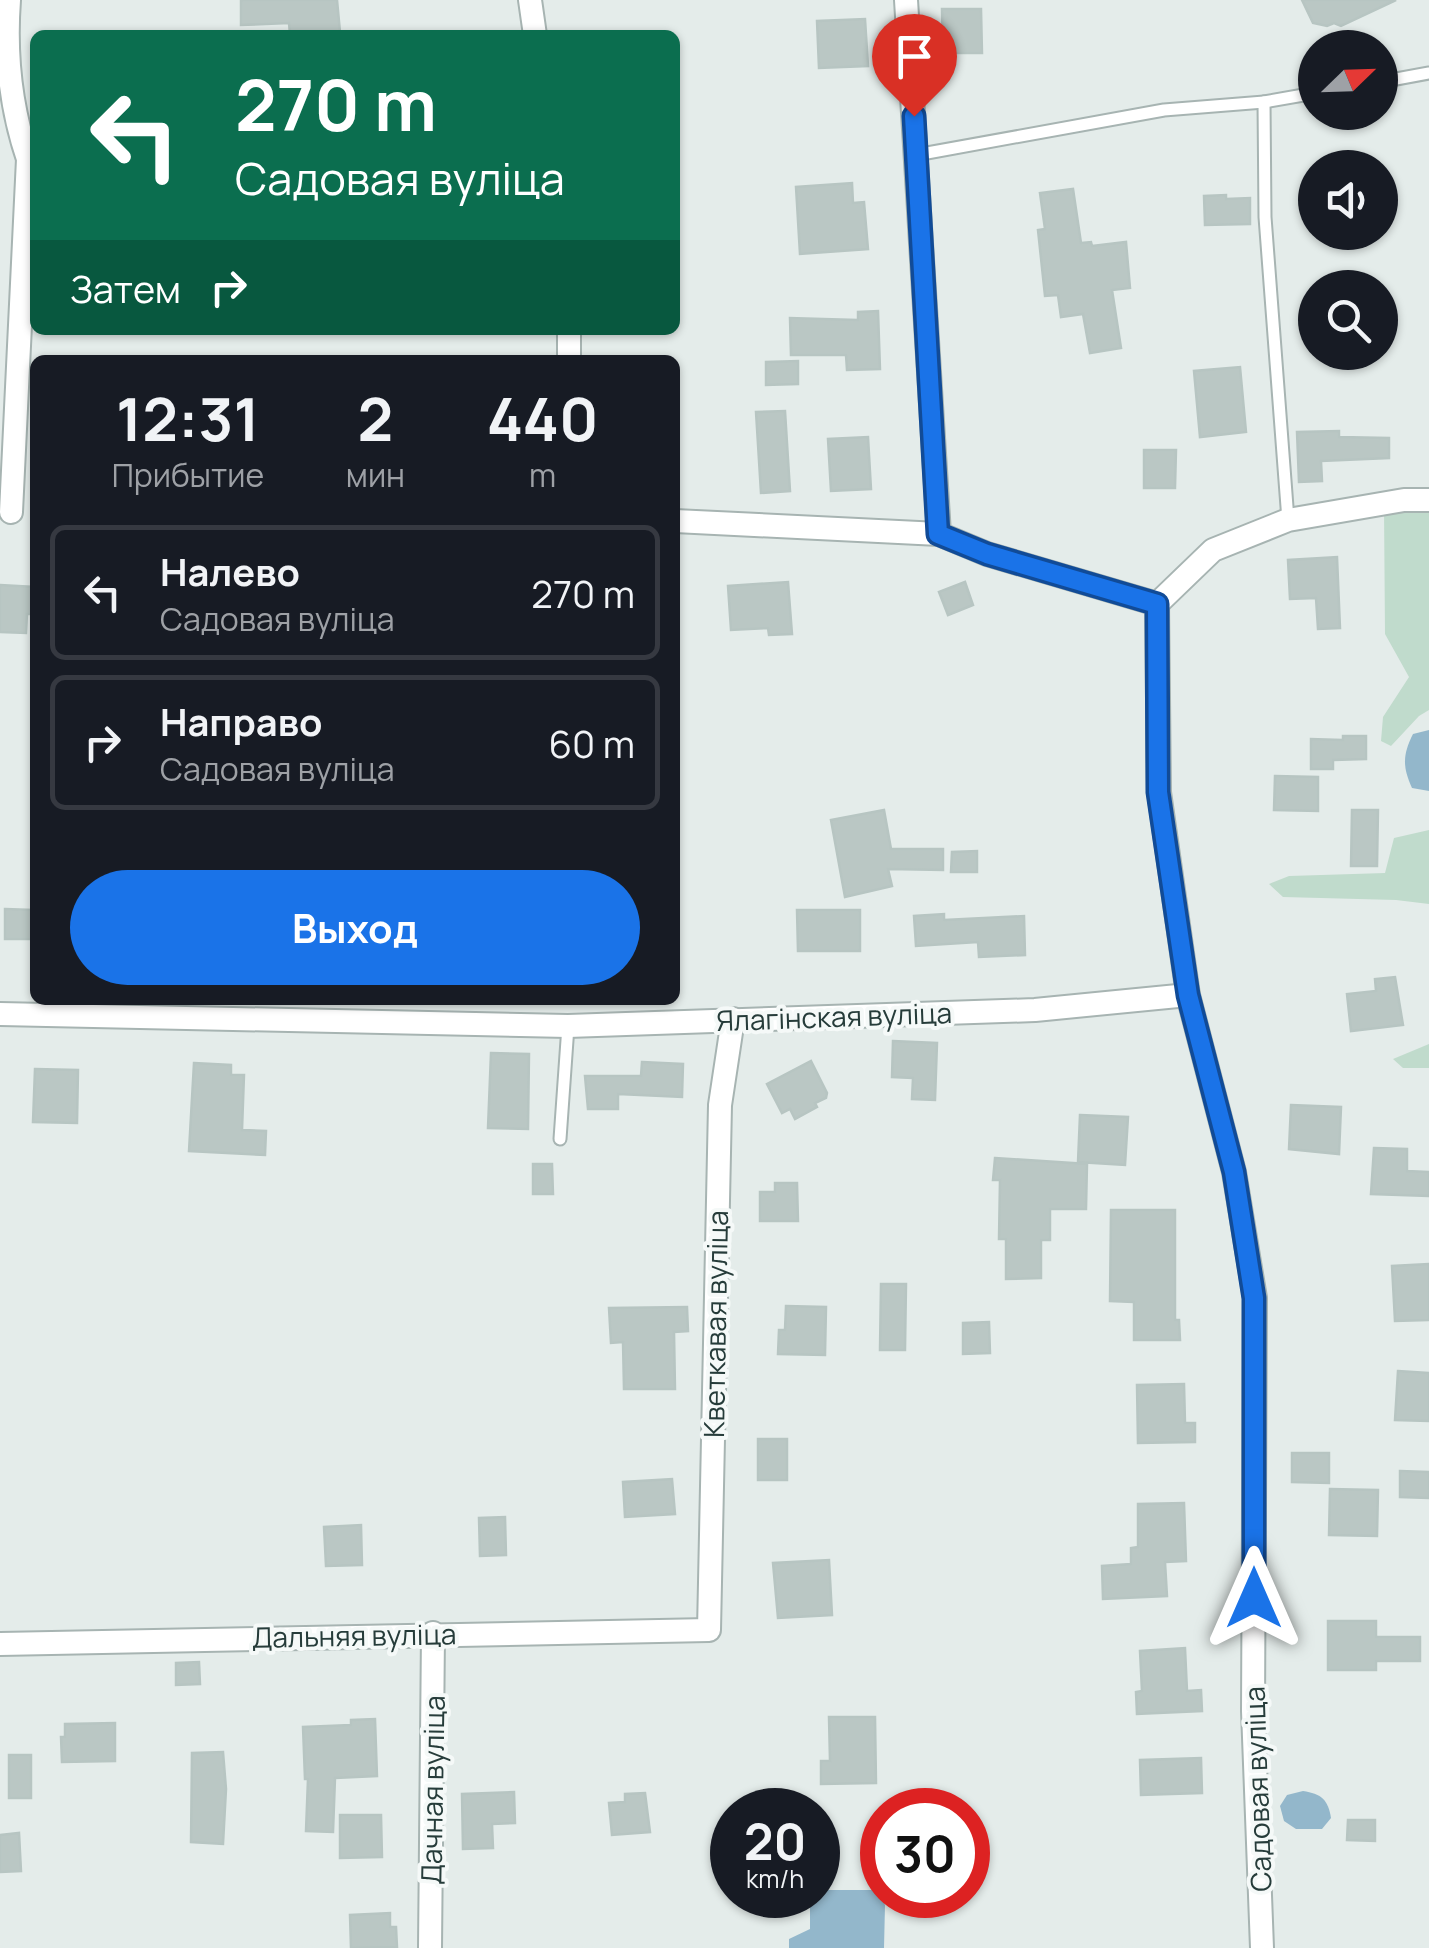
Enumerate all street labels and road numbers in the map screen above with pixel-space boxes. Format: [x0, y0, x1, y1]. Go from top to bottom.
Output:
street label: Ялагінская вуліца [715, 993, 953, 1039]
street label: Кветкавая вуліца [694, 1210, 736, 1438]
street label: Дальняя вуліца [251, 1614, 457, 1656]
street label: Садовая вуліца [1234, 1686, 1280, 1892]
street label: Дачная вуліца [411, 1695, 453, 1885]

